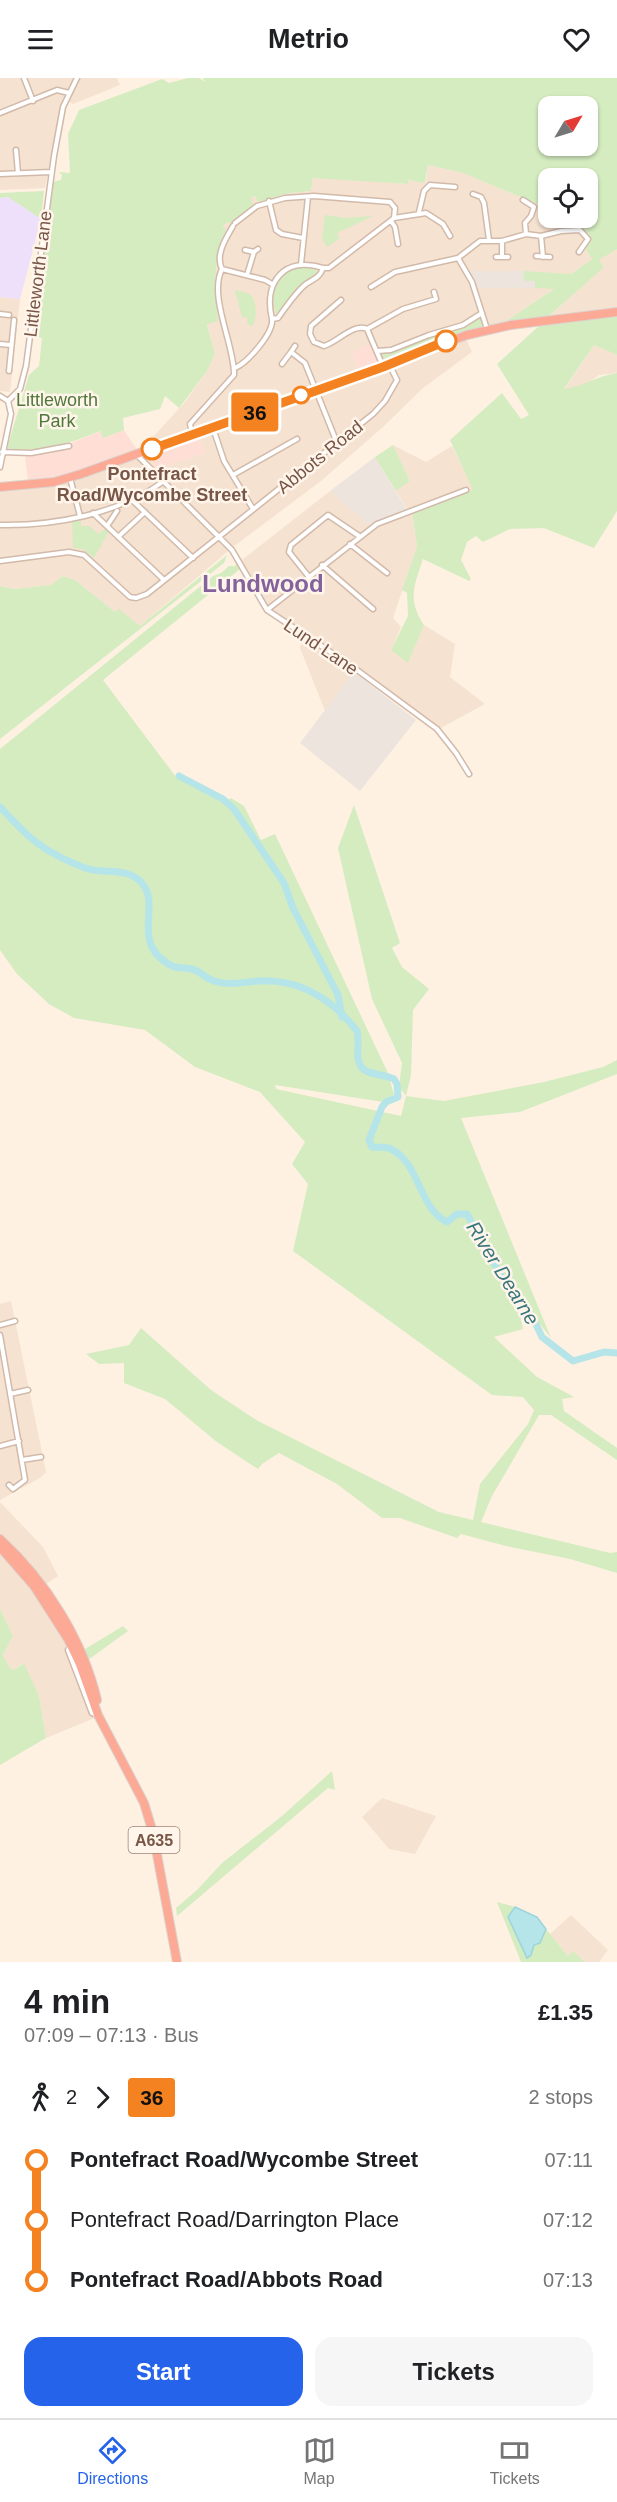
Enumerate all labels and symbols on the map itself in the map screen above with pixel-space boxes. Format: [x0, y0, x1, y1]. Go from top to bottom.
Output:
north arrow [538, 96, 598, 156]
street label: Littleworth Lane [20, 210, 56, 338]
unlabelled marker [435, 330, 457, 352]
unlabelled marker [292, 386, 310, 404]
park label: Littleworth Park [16, 390, 98, 431]
line badge: 36 [228, 392, 282, 432]
street label: Abbots Road [273, 416, 367, 498]
marker: Pontefract Road/Wycombe Street [141, 438, 163, 460]
place label: Pontefract Road/Wycombe Street [57, 464, 247, 505]
district label: Lundwood [202, 570, 324, 597]
street label: Lund Lane [280, 615, 362, 679]
water label: River Dearne [462, 1217, 544, 1329]
road number: A635 [128, 1827, 180, 1853]

